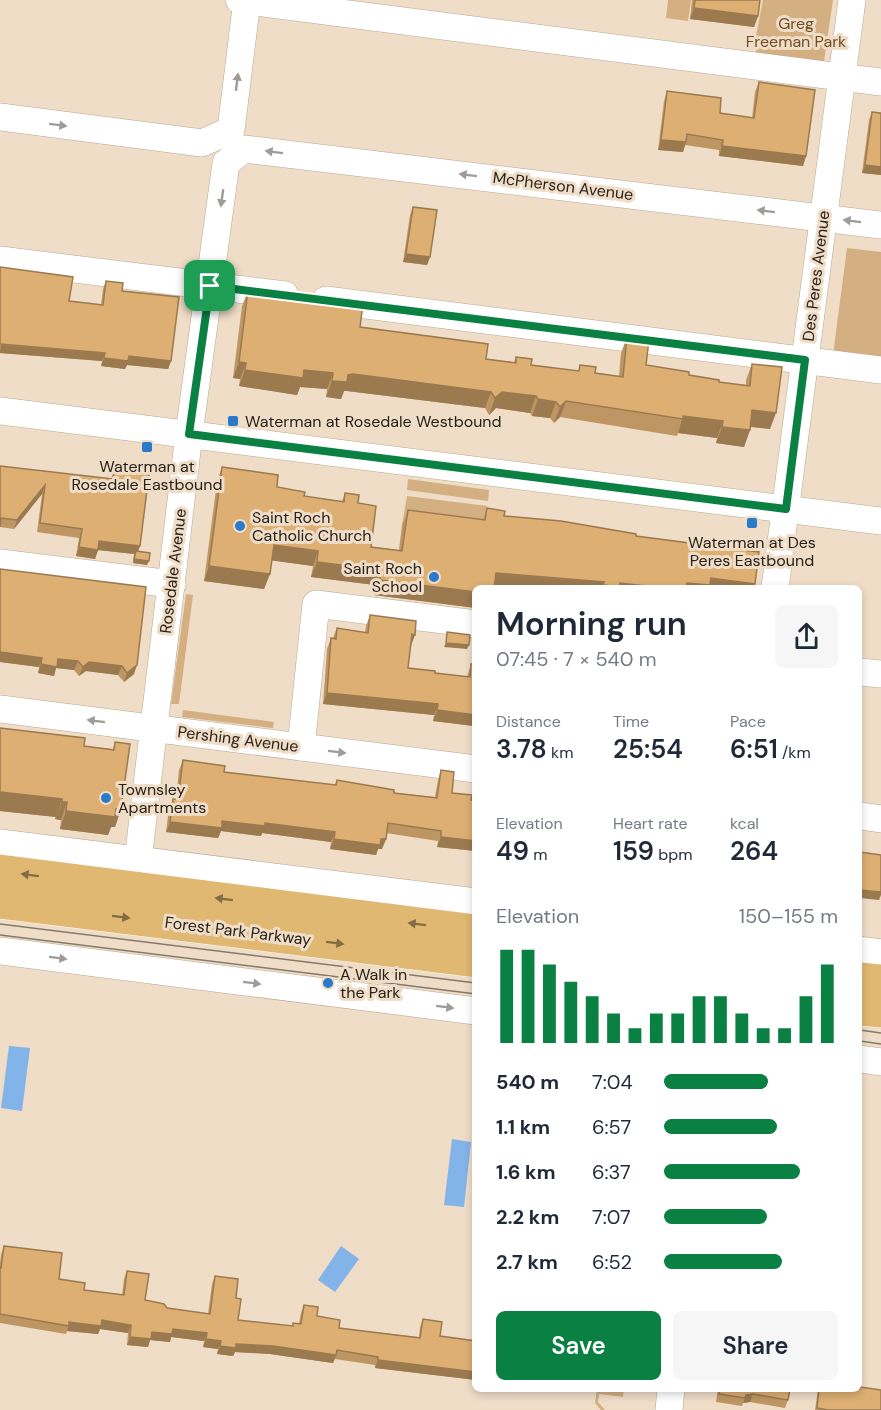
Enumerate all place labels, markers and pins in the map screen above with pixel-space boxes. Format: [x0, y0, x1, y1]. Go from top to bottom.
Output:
pin [184, 260, 235, 311]
place label: Waterman at Rosedale Westbound [245, 411, 502, 432]
marker: Waterman at Rosedale Westbound [226, 414, 240, 428]
marker: Waterman at Rosedale Eastbound [140, 440, 154, 454]
place label: Waterman at Rosedale Eastbound [72, 456, 222, 495]
place label: Saint Roch Catholic Church [252, 507, 372, 546]
marker: Waterman at Des Peres Eastbound [745, 516, 759, 530]
marker: Saint Roch Catholic Church [233, 519, 247, 533]
place label: Waterman at Des Peres Eastbound [688, 532, 816, 571]
place label: Saint Roch School [344, 558, 422, 597]
marker: Saint Roch School [427, 570, 441, 584]
place label: Townsley Apartments [118, 779, 206, 818]
marker: Townsley Apartments [99, 791, 113, 805]
place label: A Walk in the Park [340, 964, 407, 1003]
marker: A Walk in the Park [321, 976, 335, 990]

